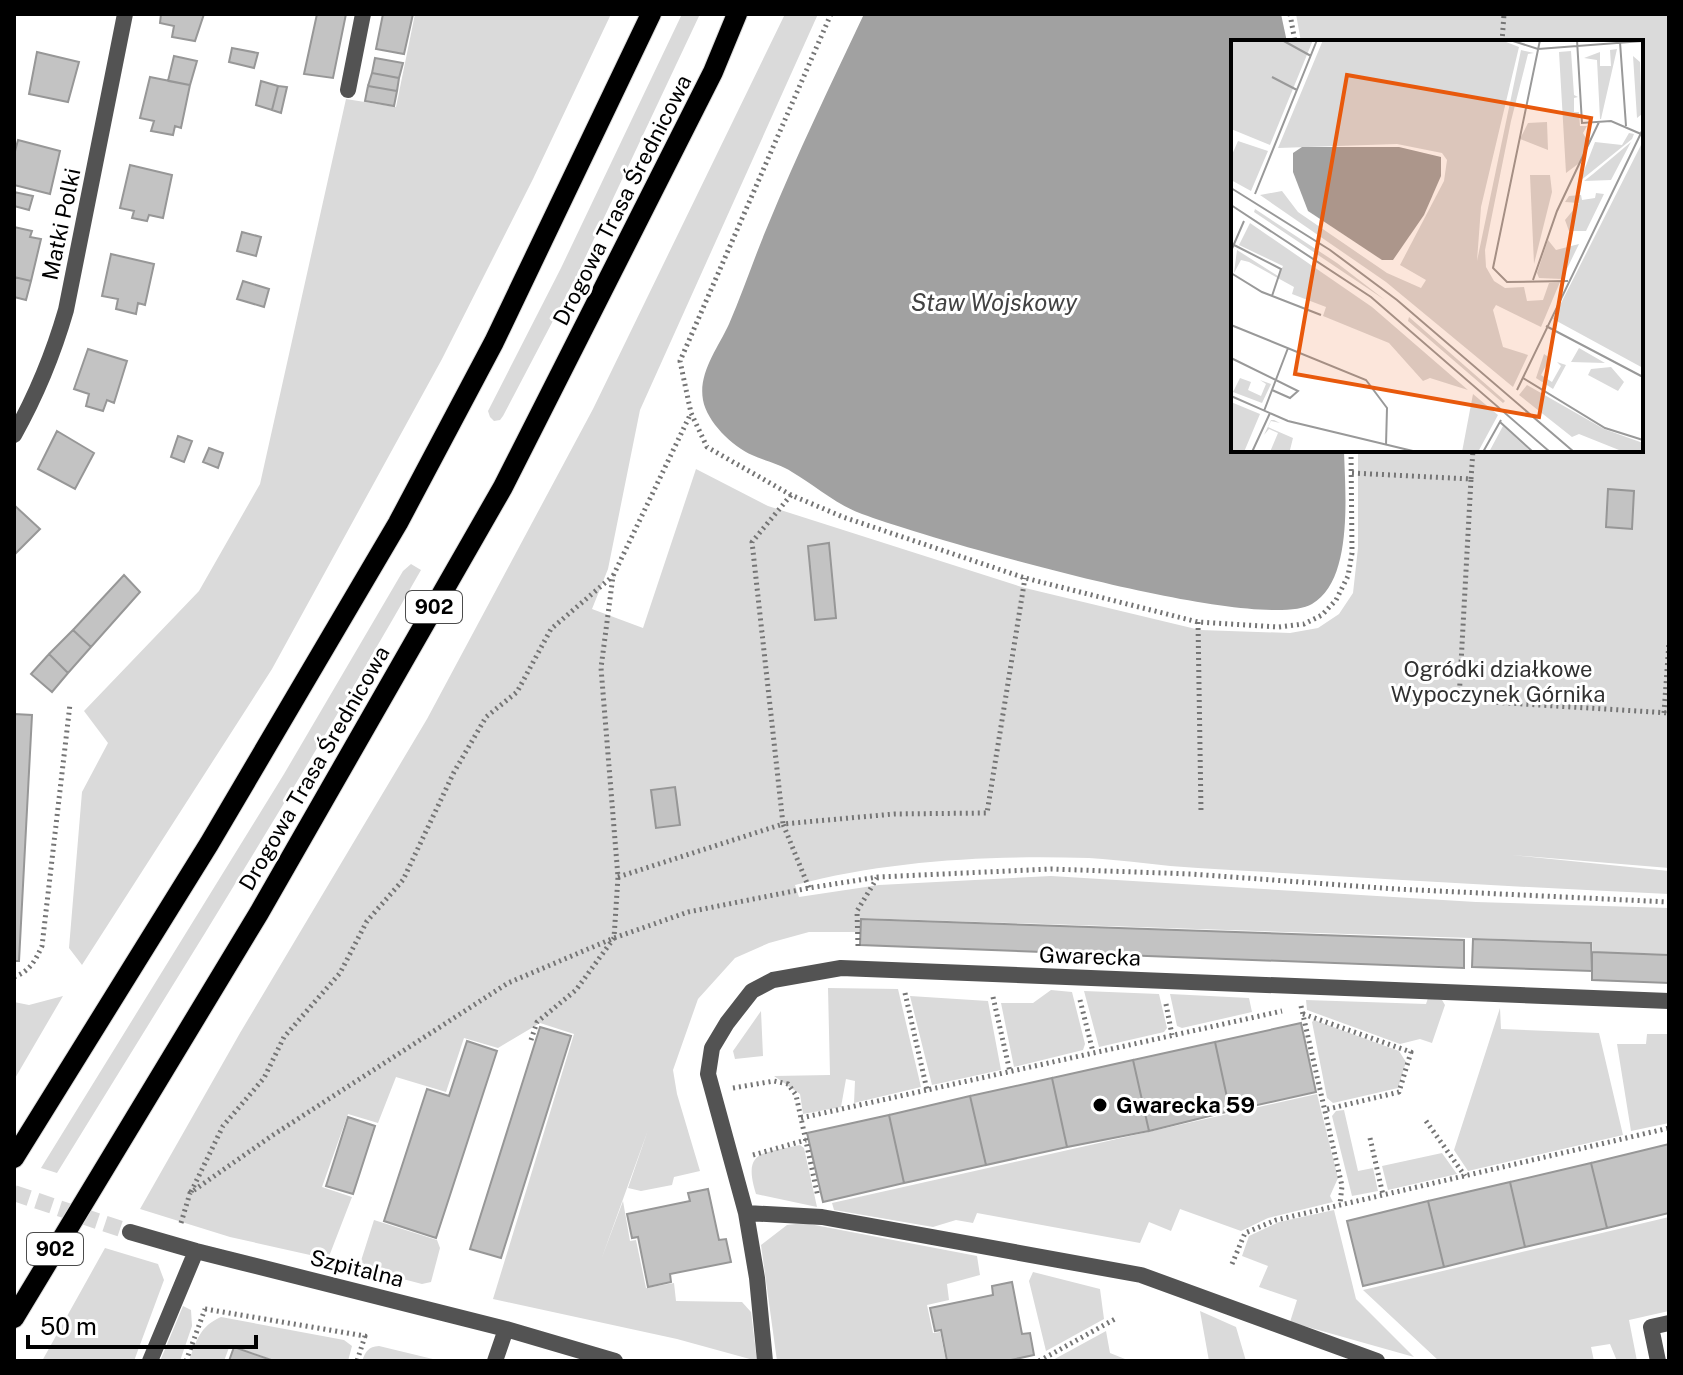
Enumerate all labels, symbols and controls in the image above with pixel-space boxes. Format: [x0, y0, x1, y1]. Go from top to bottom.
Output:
inset map [1231, 40, 1643, 452]
street label: Drogowa Trasa Średnicowa [547, 70, 697, 330]
street label: Matki Polki [36, 166, 86, 282]
water label: Staw Wojskowy [911, 288, 1078, 316]
road number: 902 [406, 591, 462, 623]
street label: Drogowa Trasa Średnicowa [232, 641, 395, 895]
park label: Ogródki działkowe Wypoczynek Górnika [1391, 656, 1605, 707]
street label: Gwarecka [1039, 941, 1141, 971]
place label: Gwarecka 59 [1116, 1092, 1255, 1118]
marker: Gwarecka 59 [1091, 1096, 1109, 1114]
road number: 902 [27, 1233, 83, 1265]
street label: Szpitalna [307, 1244, 407, 1292]
scale bar [28, 1299, 256, 1349]
text: 50 m [40, 1312, 97, 1340]

